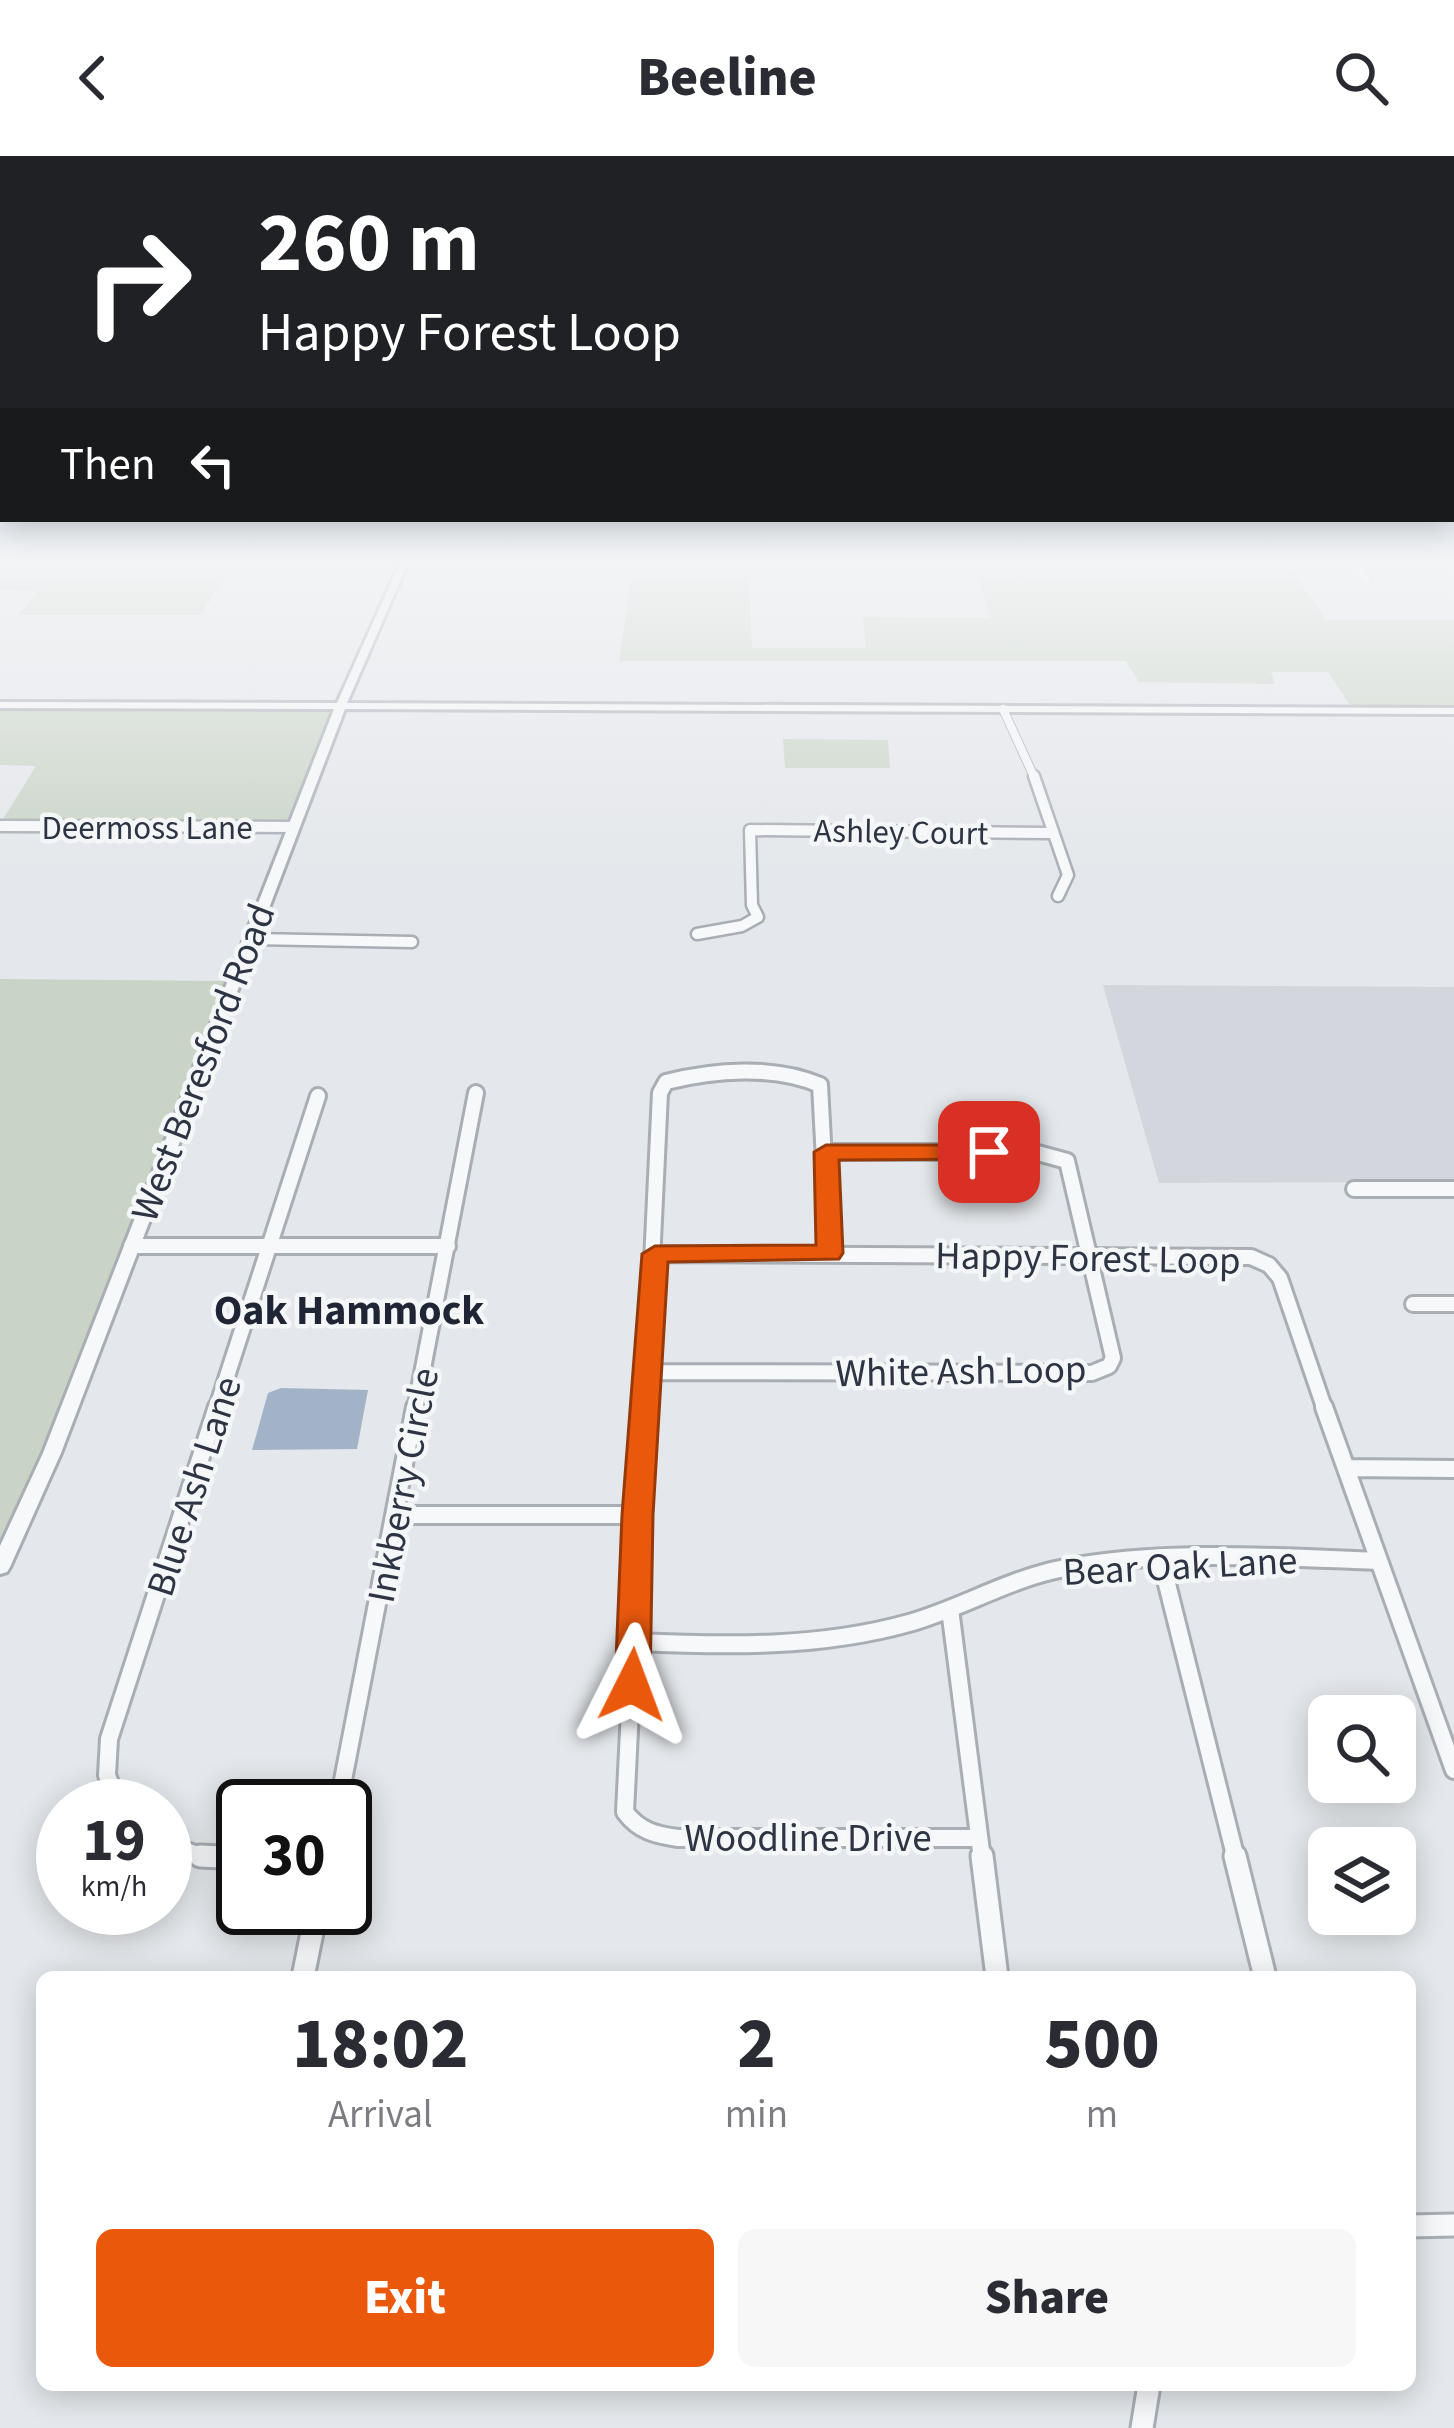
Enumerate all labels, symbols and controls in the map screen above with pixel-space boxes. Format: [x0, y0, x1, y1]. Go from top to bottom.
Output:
text: Beeline [637, 40, 817, 117]
icon: back [60, 45, 126, 111]
icon: search [1328, 45, 1394, 111]
text: 260 m [258, 184, 480, 304]
icon: right [60, 204, 216, 360]
text: Happy Forest Loop [258, 295, 681, 372]
icon: left [180, 432, 246, 498]
text: Then [60, 433, 156, 497]
street label: Deermoss Lane [42, 805, 253, 852]
street label: Ashley Court [813, 807, 989, 858]
street label: West Beresford Road [118, 896, 290, 1230]
pin [938, 1101, 1040, 1203]
icon: arrive [956, 1119, 1022, 1185]
street label: Happy Forest Loop [935, 1228, 1241, 1290]
district label: Oak Hammock [214, 1281, 484, 1341]
street label: White Ash Loop [835, 1342, 1087, 1402]
street label: Inkberry Circle [354, 1363, 454, 1608]
street label: Blue Ash Lane [133, 1370, 257, 1604]
street label: Bear Oak Lane [1061, 1533, 1299, 1601]
position arrow [569, 1622, 695, 1748]
map controls [1308, 1695, 1416, 1935]
button: search [1308, 1695, 1416, 1803]
speed limit sign: 30 [216, 1779, 372, 1935]
text: 19 [82, 1799, 146, 1884]
street label: Woodline Drive [684, 1811, 932, 1867]
button: layers [1308, 1827, 1416, 1935]
text: km/h [81, 1865, 147, 1908]
text: 18:02 [292, 1993, 468, 2096]
text: 2 [737, 1993, 776, 2096]
text: 500 [1044, 1993, 1160, 2096]
text: Arrival [328, 2087, 433, 2143]
text: min [725, 2087, 788, 2143]
text: m [1086, 2087, 1118, 2143]
button: Exit [96, 2229, 714, 2367]
button: Share [738, 2229, 1356, 2367]

